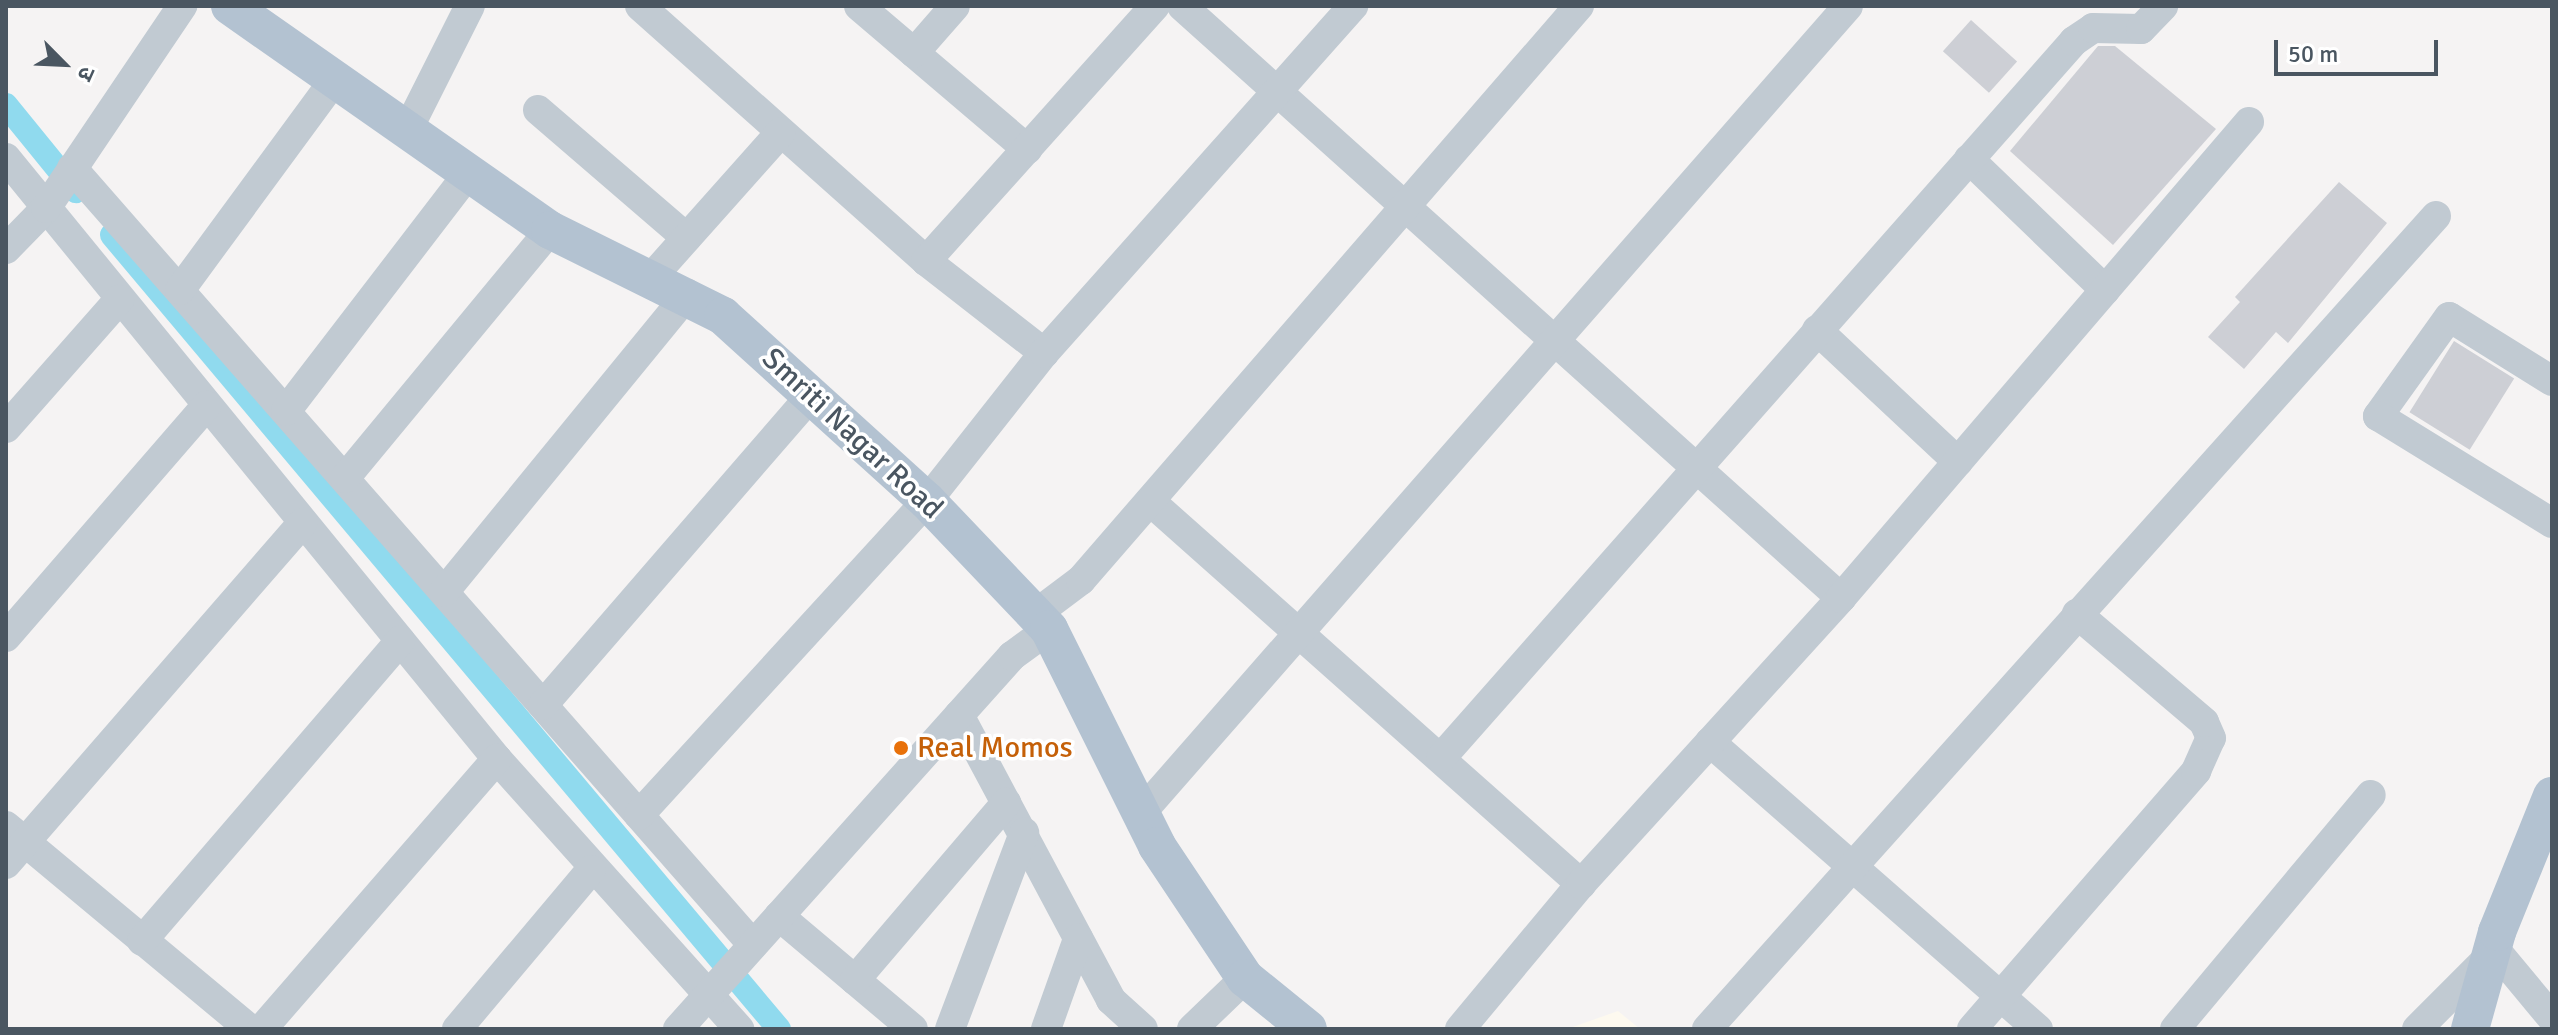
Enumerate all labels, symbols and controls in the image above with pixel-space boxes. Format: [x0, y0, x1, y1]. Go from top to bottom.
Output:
north arrow [24, 24, 104, 104]
scale bar [2278, 24, 2442, 74]
text: 50 m [2288, 39, 2338, 69]
text: उ [71, 63, 101, 85]
street label: Smriti Nagar Road [754, 341, 950, 527]
place label: Real Momos [917, 730, 1073, 766]
marker: Real Momos [892, 739, 910, 757]

